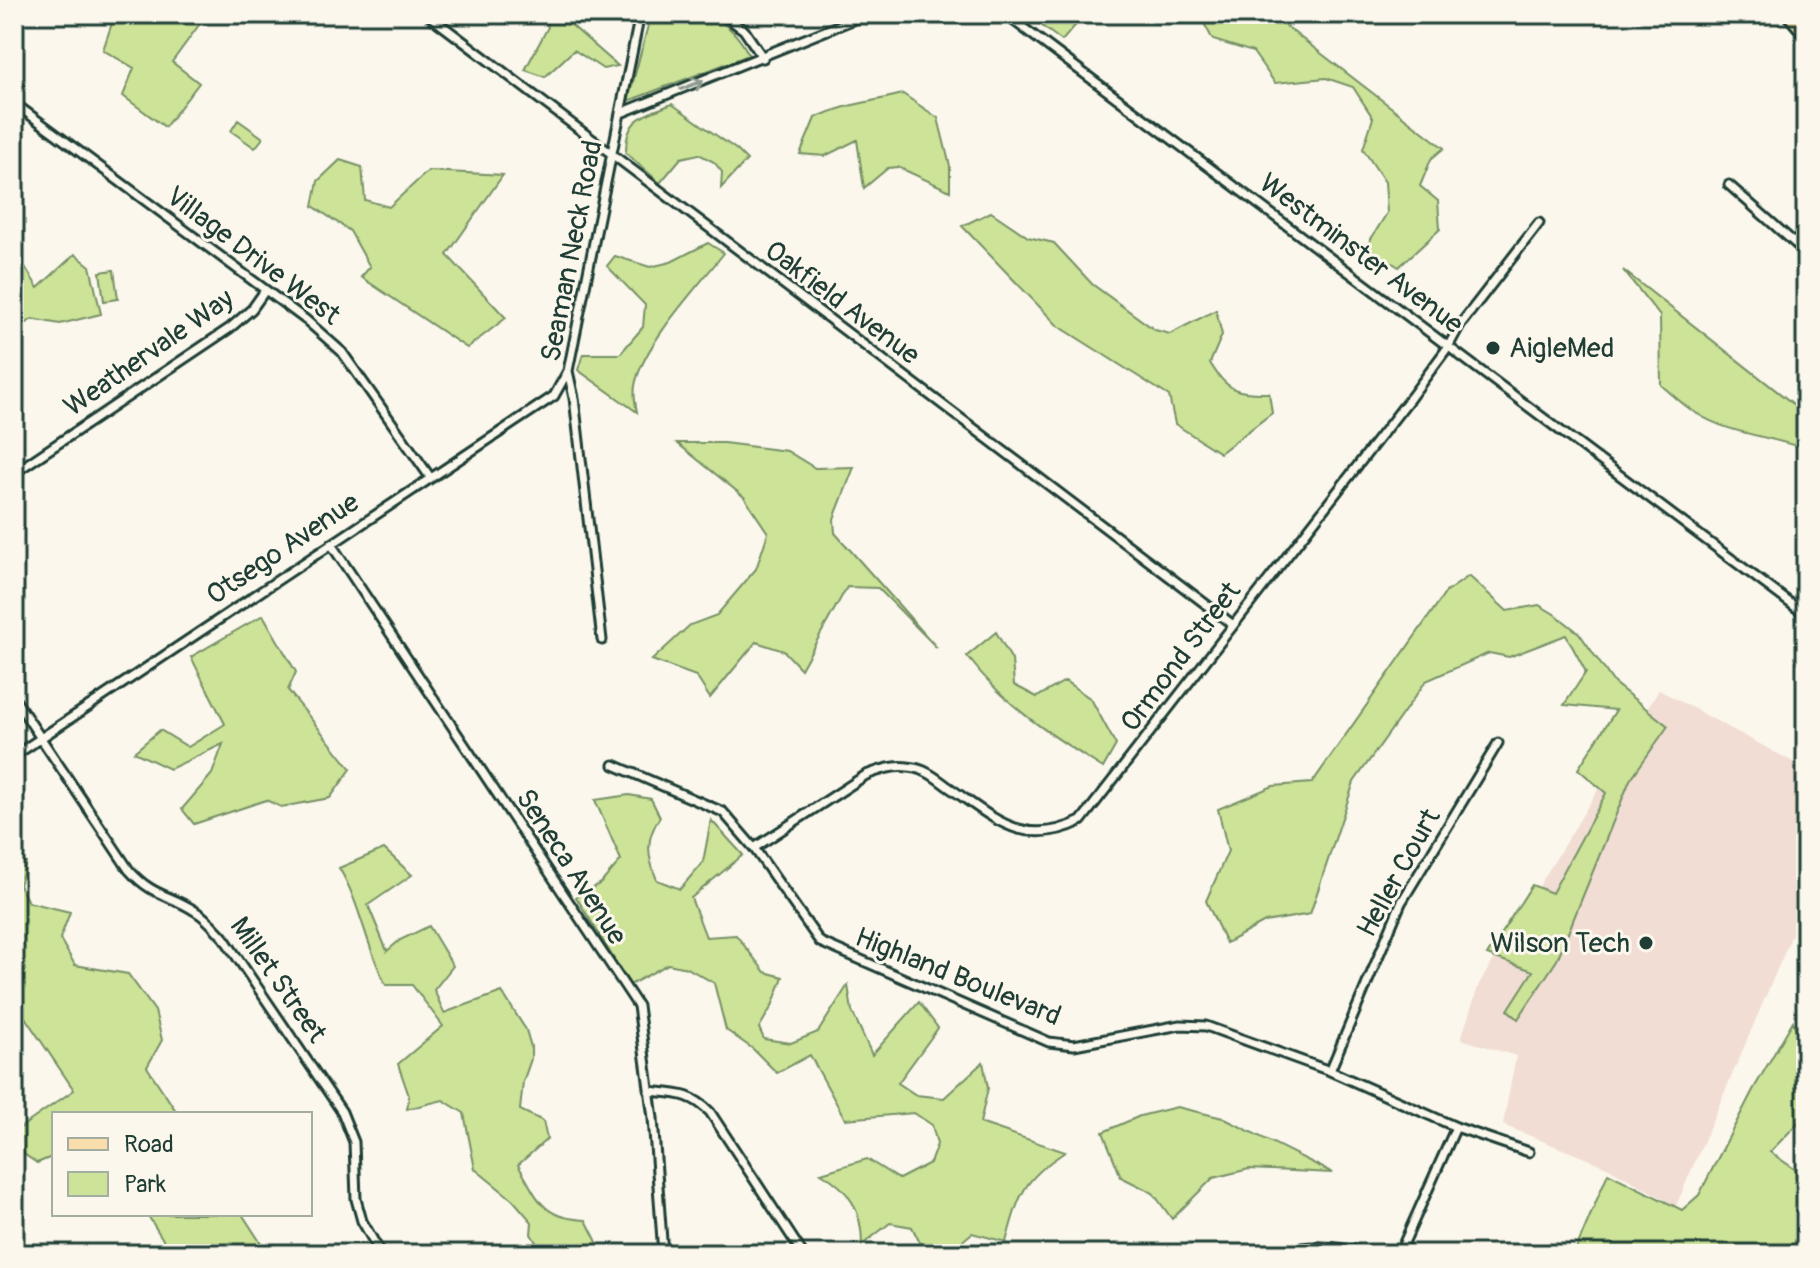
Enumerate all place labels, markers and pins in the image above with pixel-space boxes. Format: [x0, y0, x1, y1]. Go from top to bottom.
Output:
place label: AigleMed [1509, 331, 1614, 366]
marker: AigleMed [1484, 339, 1502, 357]
place label: Wilson Tech [1490, 926, 1630, 961]
marker: Wilson Tech [1637, 934, 1655, 952]

